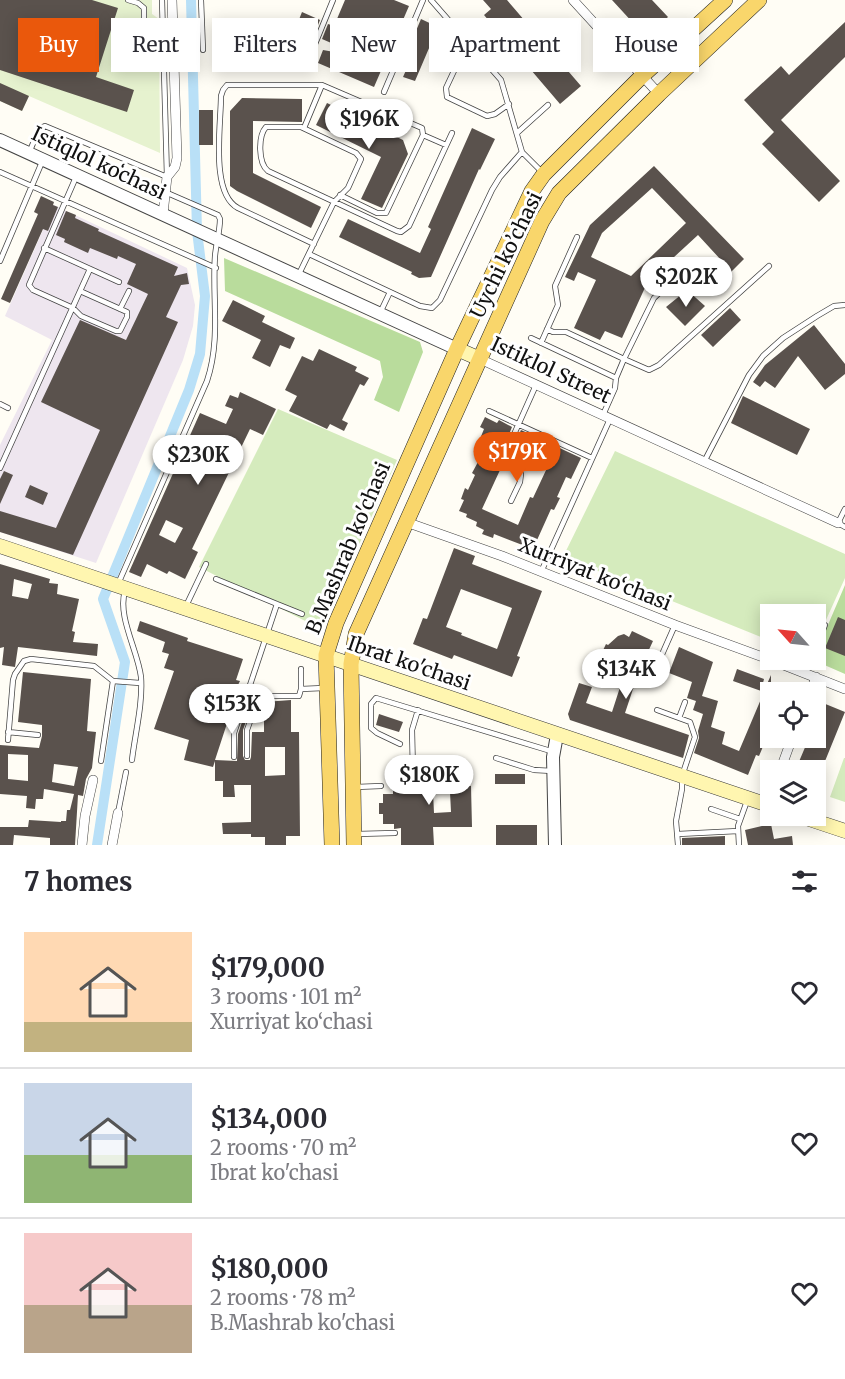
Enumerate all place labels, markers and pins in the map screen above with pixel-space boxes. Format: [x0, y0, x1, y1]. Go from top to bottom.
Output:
pin: $196K [327, 99, 411, 150]
pin: $202K [644, 257, 728, 308]
pin: $179K [475, 432, 559, 483]
pin: $230K [156, 435, 240, 486]
pin: $134K [584, 649, 668, 700]
pin: $153K [190, 684, 274, 735]
pin: $180K [387, 755, 471, 806]

